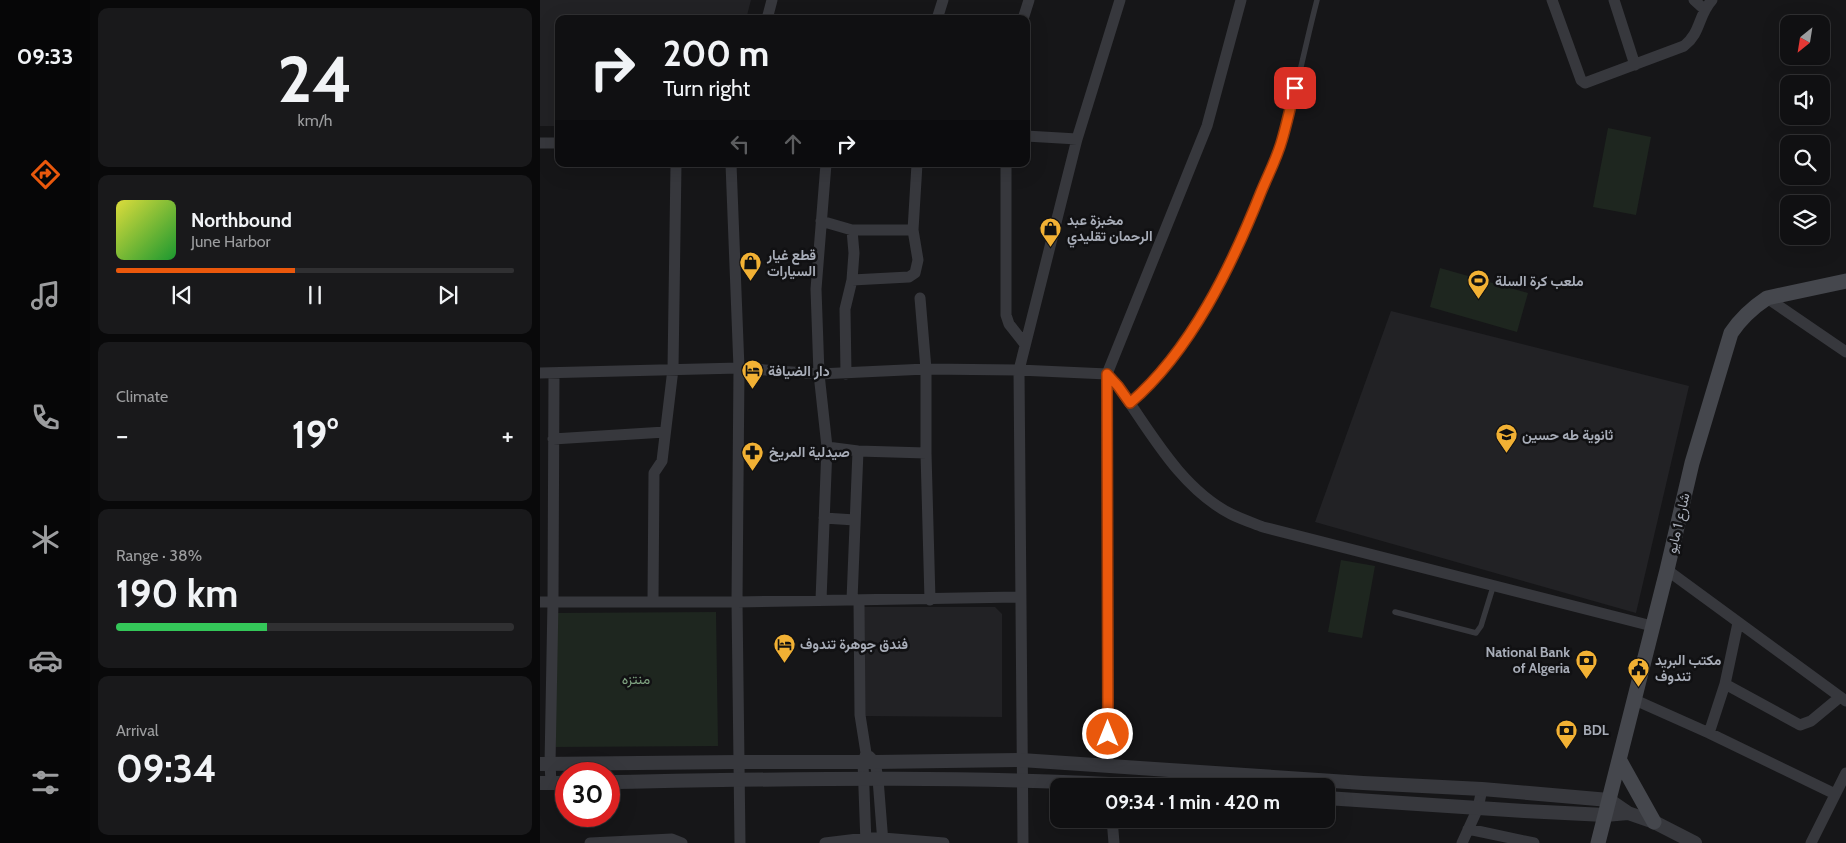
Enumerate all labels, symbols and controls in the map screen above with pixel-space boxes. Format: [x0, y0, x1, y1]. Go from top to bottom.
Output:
north arrow [1780, 15, 1830, 65]
map controls [1780, 15, 1830, 245]
text: 200 m [663, 32, 769, 75]
icon: right [580, 35, 645, 100]
text: 24 [278, 39, 352, 118]
text: 09:33 [17, 43, 73, 70]
pin [1274, 67, 1316, 109]
icon: arrive [1281, 74, 1309, 102]
text: Turn right [663, 75, 750, 102]
button: sound [1780, 75, 1830, 125]
text: km/h [297, 111, 333, 130]
icon: left [726, 130, 754, 158]
icon: ahead [779, 130, 807, 158]
icon: right [832, 130, 860, 158]
button: search [1780, 135, 1830, 185]
icon: directions [28, 157, 63, 192]
button: layers [1780, 195, 1830, 245]
text: Northbound [191, 209, 292, 232]
place label: مخبزة عبد الرحمان تقليدي [1067, 211, 1153, 248]
shop icon: مخبزة عبد الرحمان تقليدي [1039, 216, 1063, 247]
text: June Harbor [191, 232, 271, 251]
place label: قطع غيار السيارات [766, 246, 816, 280]
shop icon: قطع غيار السيارات [739, 251, 763, 282]
sports icon: ملعب كرة السلة [1467, 269, 1491, 300]
place label: ملعب كرة السلة [1495, 272, 1584, 290]
icon: music [28, 278, 63, 313]
icon: previous [168, 281, 196, 309]
icon: pause [301, 281, 329, 309]
icon: next [434, 281, 462, 309]
hotel icon: دار الضيافة [740, 359, 764, 390]
place label: دار الضيافة [768, 362, 830, 380]
text: Climate [116, 387, 168, 406]
icon: phone [28, 400, 63, 435]
text: 19° [292, 411, 338, 458]
text: − [116, 418, 128, 452]
text: + [502, 418, 514, 452]
school or university icon: ثانوية طه حسين [1494, 423, 1518, 454]
place label: ثانوية طه حسين [1522, 426, 1613, 444]
pharmacy icon: صيدلية المريخ [741, 440, 765, 471]
place label: صيدلية المريخ [769, 443, 850, 462]
street label: شارع 1 مايو [1662, 491, 1696, 555]
icon: climate [28, 522, 63, 557]
text: Range · 38% [116, 546, 202, 565]
text: 190 km [116, 570, 238, 617]
hotel icon: فندق جوهرة تندوف [772, 632, 796, 663]
place label: فندق جوهرة تندوف [800, 635, 908, 653]
icon: car [28, 643, 63, 678]
place label: National Bank of Algeria [1485, 643, 1570, 677]
bank icon: National Bank of Algeria [1574, 648, 1598, 679]
place label: مكتب البريد تندوف [1655, 651, 1722, 685]
public building icon: مكتب البريد تندوف [1627, 656, 1651, 687]
park label: منتزه [622, 670, 650, 688]
position arrow [1081, 707, 1133, 759]
bank icon: BDL [1555, 718, 1579, 749]
text: Arrival [116, 721, 159, 740]
place label: BDL [1583, 721, 1609, 739]
text: 09:34 [116, 745, 217, 792]
speed limit sign: 30 [555, 762, 620, 827]
icon: filters [28, 765, 63, 800]
text: 09:34 · 1 min · 420 m [1105, 791, 1280, 814]

